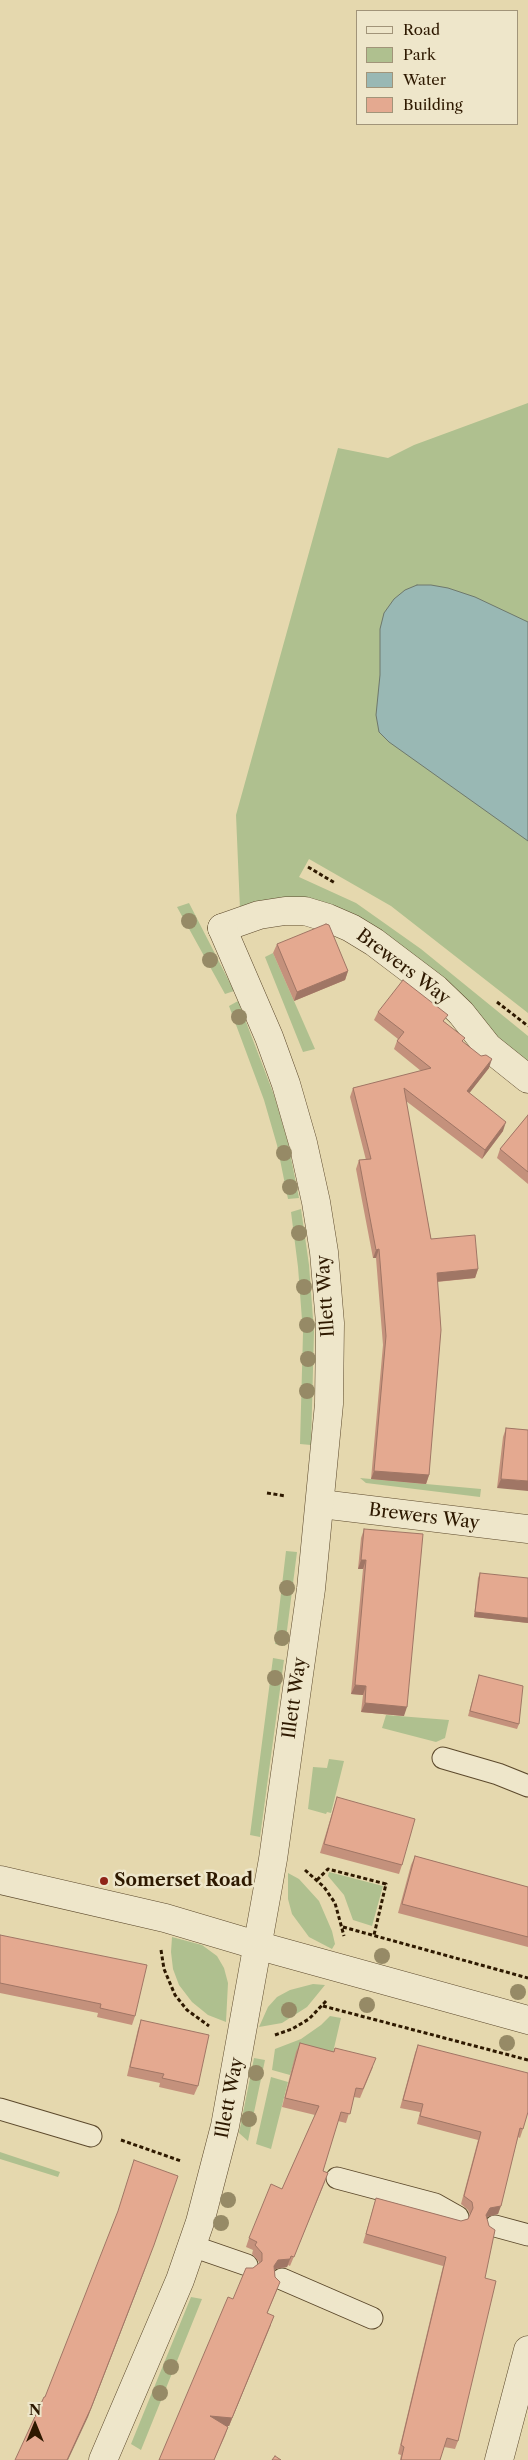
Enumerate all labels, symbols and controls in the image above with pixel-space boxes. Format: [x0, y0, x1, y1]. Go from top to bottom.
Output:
legend [356, 10, 518, 125]
text: Road [403, 20, 440, 39]
text: Park [403, 45, 436, 64]
text: Water [403, 70, 446, 89]
text: Building [403, 95, 463, 114]
street label: Brewers Way [352, 925, 454, 1009]
street label: Illett Way [312, 1254, 340, 1338]
street label: Brewers Way [367, 1499, 481, 1535]
street label: Illett Way [279, 1656, 311, 1740]
place label: Somerset Road [114, 1870, 253, 1892]
marker: Somerset Road [98, 1875, 110, 1887]
street label: Illett Way [212, 2056, 248, 2140]
north arrow [10, 2400, 60, 2450]
text: N [29, 2401, 41, 2419]

